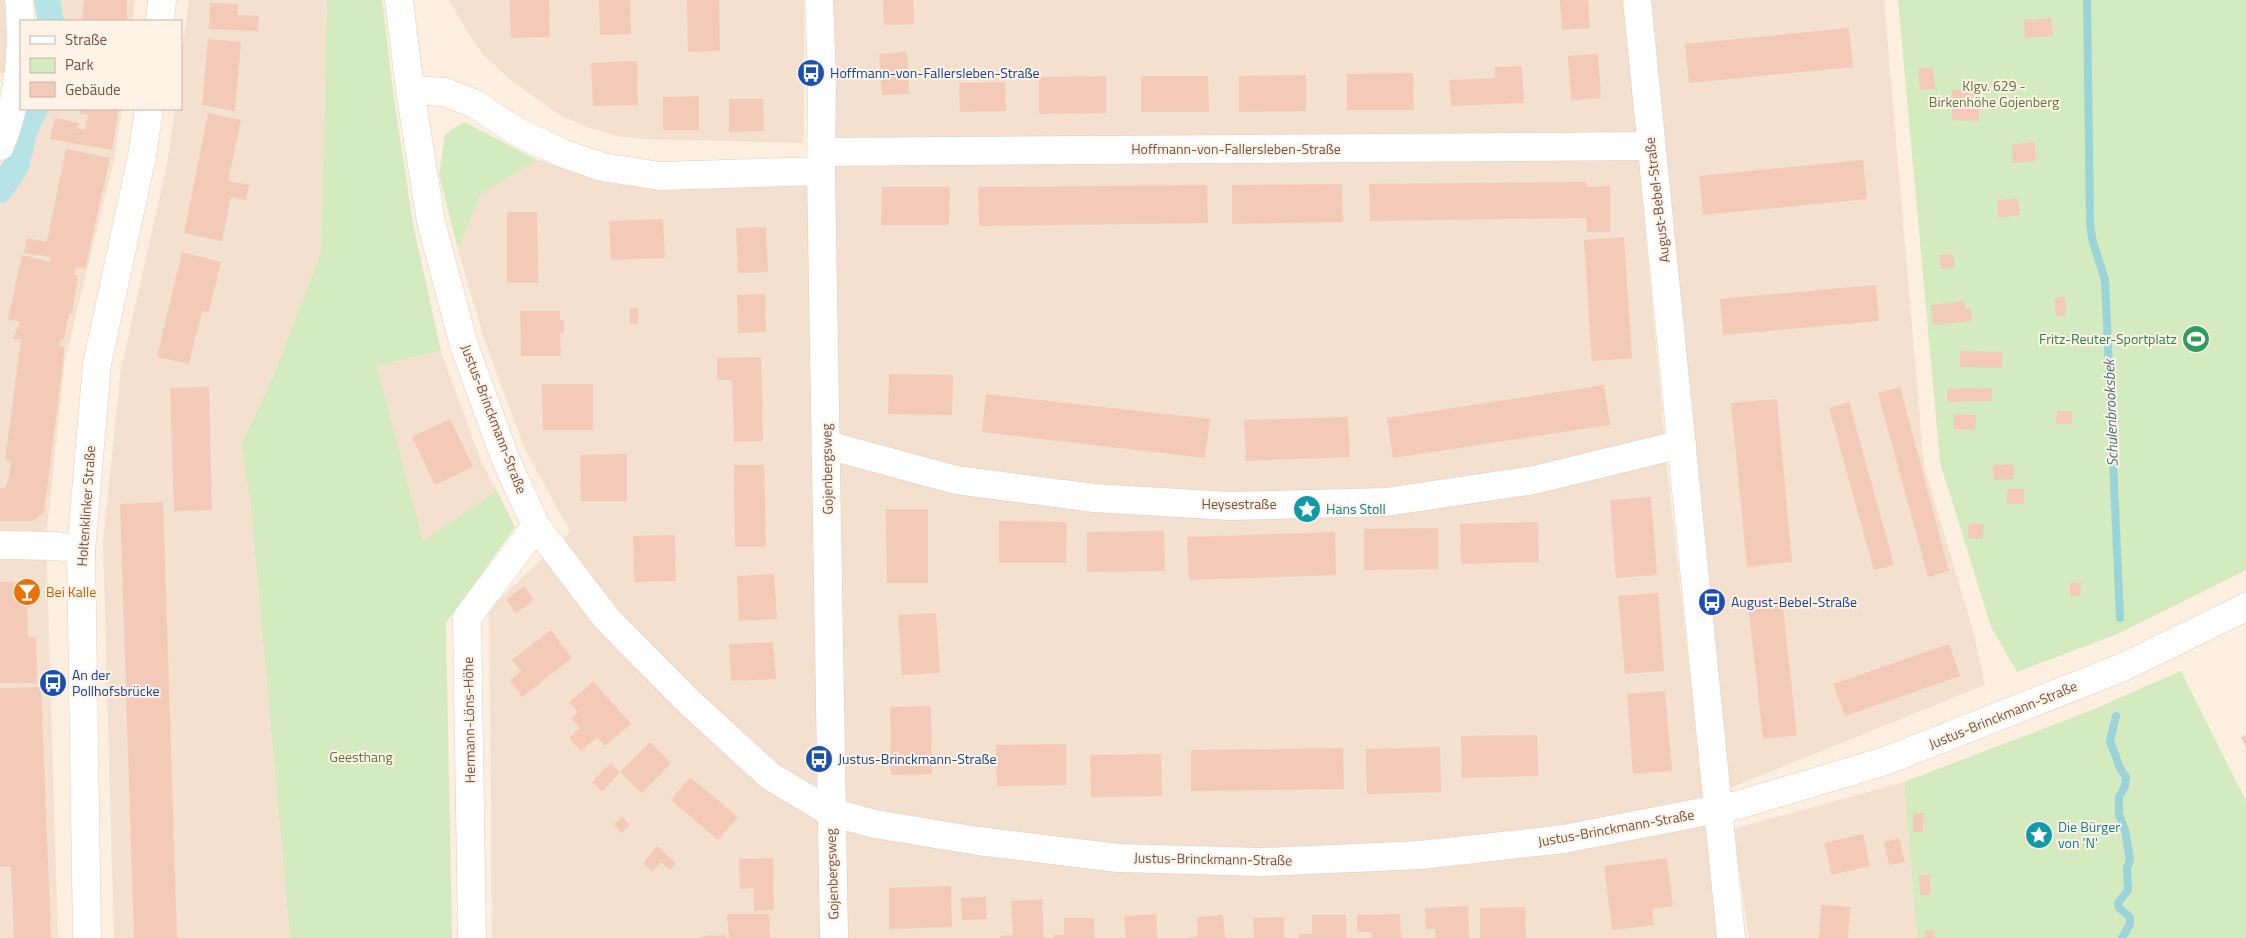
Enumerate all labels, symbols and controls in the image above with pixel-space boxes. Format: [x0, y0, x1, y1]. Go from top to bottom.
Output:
legend [20, 20, 182, 110]
text: Straße [65, 28, 107, 51]
text: Park [65, 53, 94, 76]
bus stop icon: Hoffmann-von-Fallersleben-Straße [796, 58, 826, 88]
place label: Hoffmann-von-Fallersleben-Straße [830, 62, 1040, 83]
park label: Klgv. 629 - Birkenhöhe Gojenberg [1929, 75, 2059, 112]
text: Gebäude [65, 78, 121, 101]
street label: August-Bebel-Straße [1638, 136, 1675, 264]
street label: Hoffmann-von-Fallersleben-Straße [1131, 138, 1341, 159]
sports icon: Fritz-Reuter-Sportplatz [2181, 324, 2211, 354]
place label: Fritz-Reuter-Sportplatz [2039, 328, 2177, 349]
street label: Justus-Brinckmann-Straße [456, 341, 533, 497]
water label: Schulenbrooksbek [2097, 357, 2124, 467]
street label: Gojenbergsweg [815, 423, 838, 515]
street label: Holtenklinker Straße [71, 445, 100, 567]
street label: Heysestraße [1202, 493, 1276, 514]
place icon: Hans Stoll [1292, 494, 1322, 524]
place label: Hans Stoll [1326, 498, 1386, 519]
bar icon: Bei Kalle [12, 577, 42, 607]
place label: Bei Kalle [46, 581, 96, 602]
bus stop icon: August-Bebel-Straße [1697, 587, 1727, 617]
place label: August-Bebel-Straße [1731, 591, 1857, 612]
street label: Hermann-Löns-Höhe [457, 657, 480, 783]
place label: An der Pollhofsbrücke [72, 664, 160, 701]
bus stop icon: An der Pollhofsbrücke [38, 668, 68, 698]
street label: Justus-Brinckmann-Straße [1925, 675, 2080, 754]
bus stop icon: Justus-Brinckmann-Straße [804, 744, 834, 774]
park label: Geesthang [329, 746, 393, 767]
place label: Justus-Brinckmann-Straße [838, 748, 997, 769]
street label: Justus-Brinckmann-Straße [1536, 803, 1696, 852]
place label: Die Bürger von 'N' [2058, 816, 2120, 853]
place icon: Die Bürger von 'N' [2024, 820, 2054, 850]
street label: Gojenbergsweg [819, 828, 844, 920]
street label: Justus-Brinckmann-Straße [1134, 847, 1292, 870]

